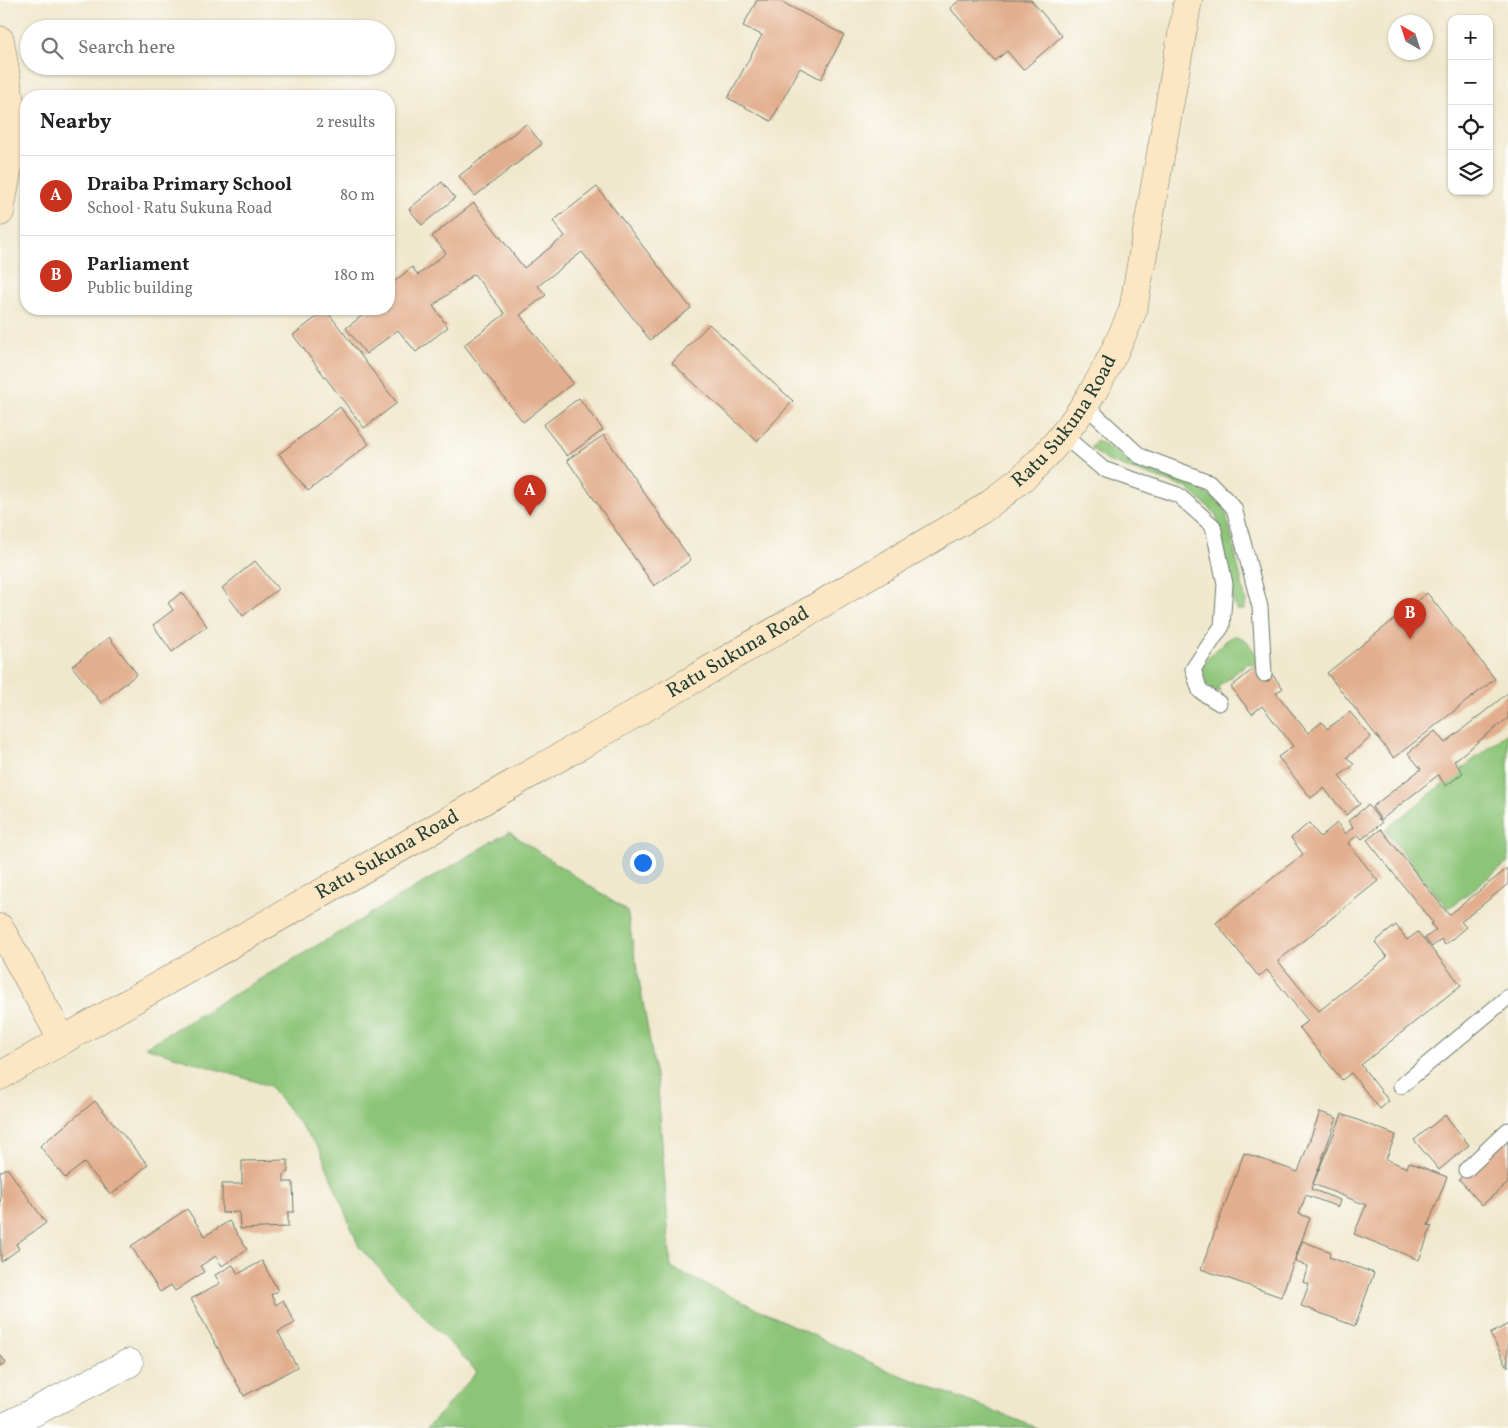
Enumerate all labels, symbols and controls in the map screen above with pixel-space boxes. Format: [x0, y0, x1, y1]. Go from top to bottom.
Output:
north arrow [1388, 15, 1433, 60]
map controls [1448, 15, 1493, 195]
button: + [1448, 15, 1493, 60]
search box [20, 20, 395, 75]
icon: search [38, 34, 66, 62]
text: Search here [78, 35, 175, 61]
button: − [1448, 60, 1493, 105]
button: locate [1448, 105, 1493, 150]
text: Nearby [40, 108, 111, 137]
text: 2 results [316, 112, 375, 134]
button: layers [1448, 150, 1493, 195]
text: Draiba Primary School [87, 172, 292, 198]
text: A [50, 185, 62, 207]
text: 80 m [340, 185, 375, 207]
text: School · Ratu Sukuna Road [87, 198, 272, 220]
text: Parliament [87, 252, 189, 278]
text: B [51, 265, 61, 287]
text: 180 m [334, 265, 375, 287]
text: Public building [87, 278, 193, 300]
street label: Ratu Sukuna Road [1006, 350, 1124, 495]
pin: A [514, 475, 546, 516]
pin: B [1394, 598, 1426, 639]
street label: Ratu Sukuna Road [662, 600, 815, 706]
street label: Ratu Sukuna Road [311, 803, 465, 907]
your location [630, 850, 656, 876]

